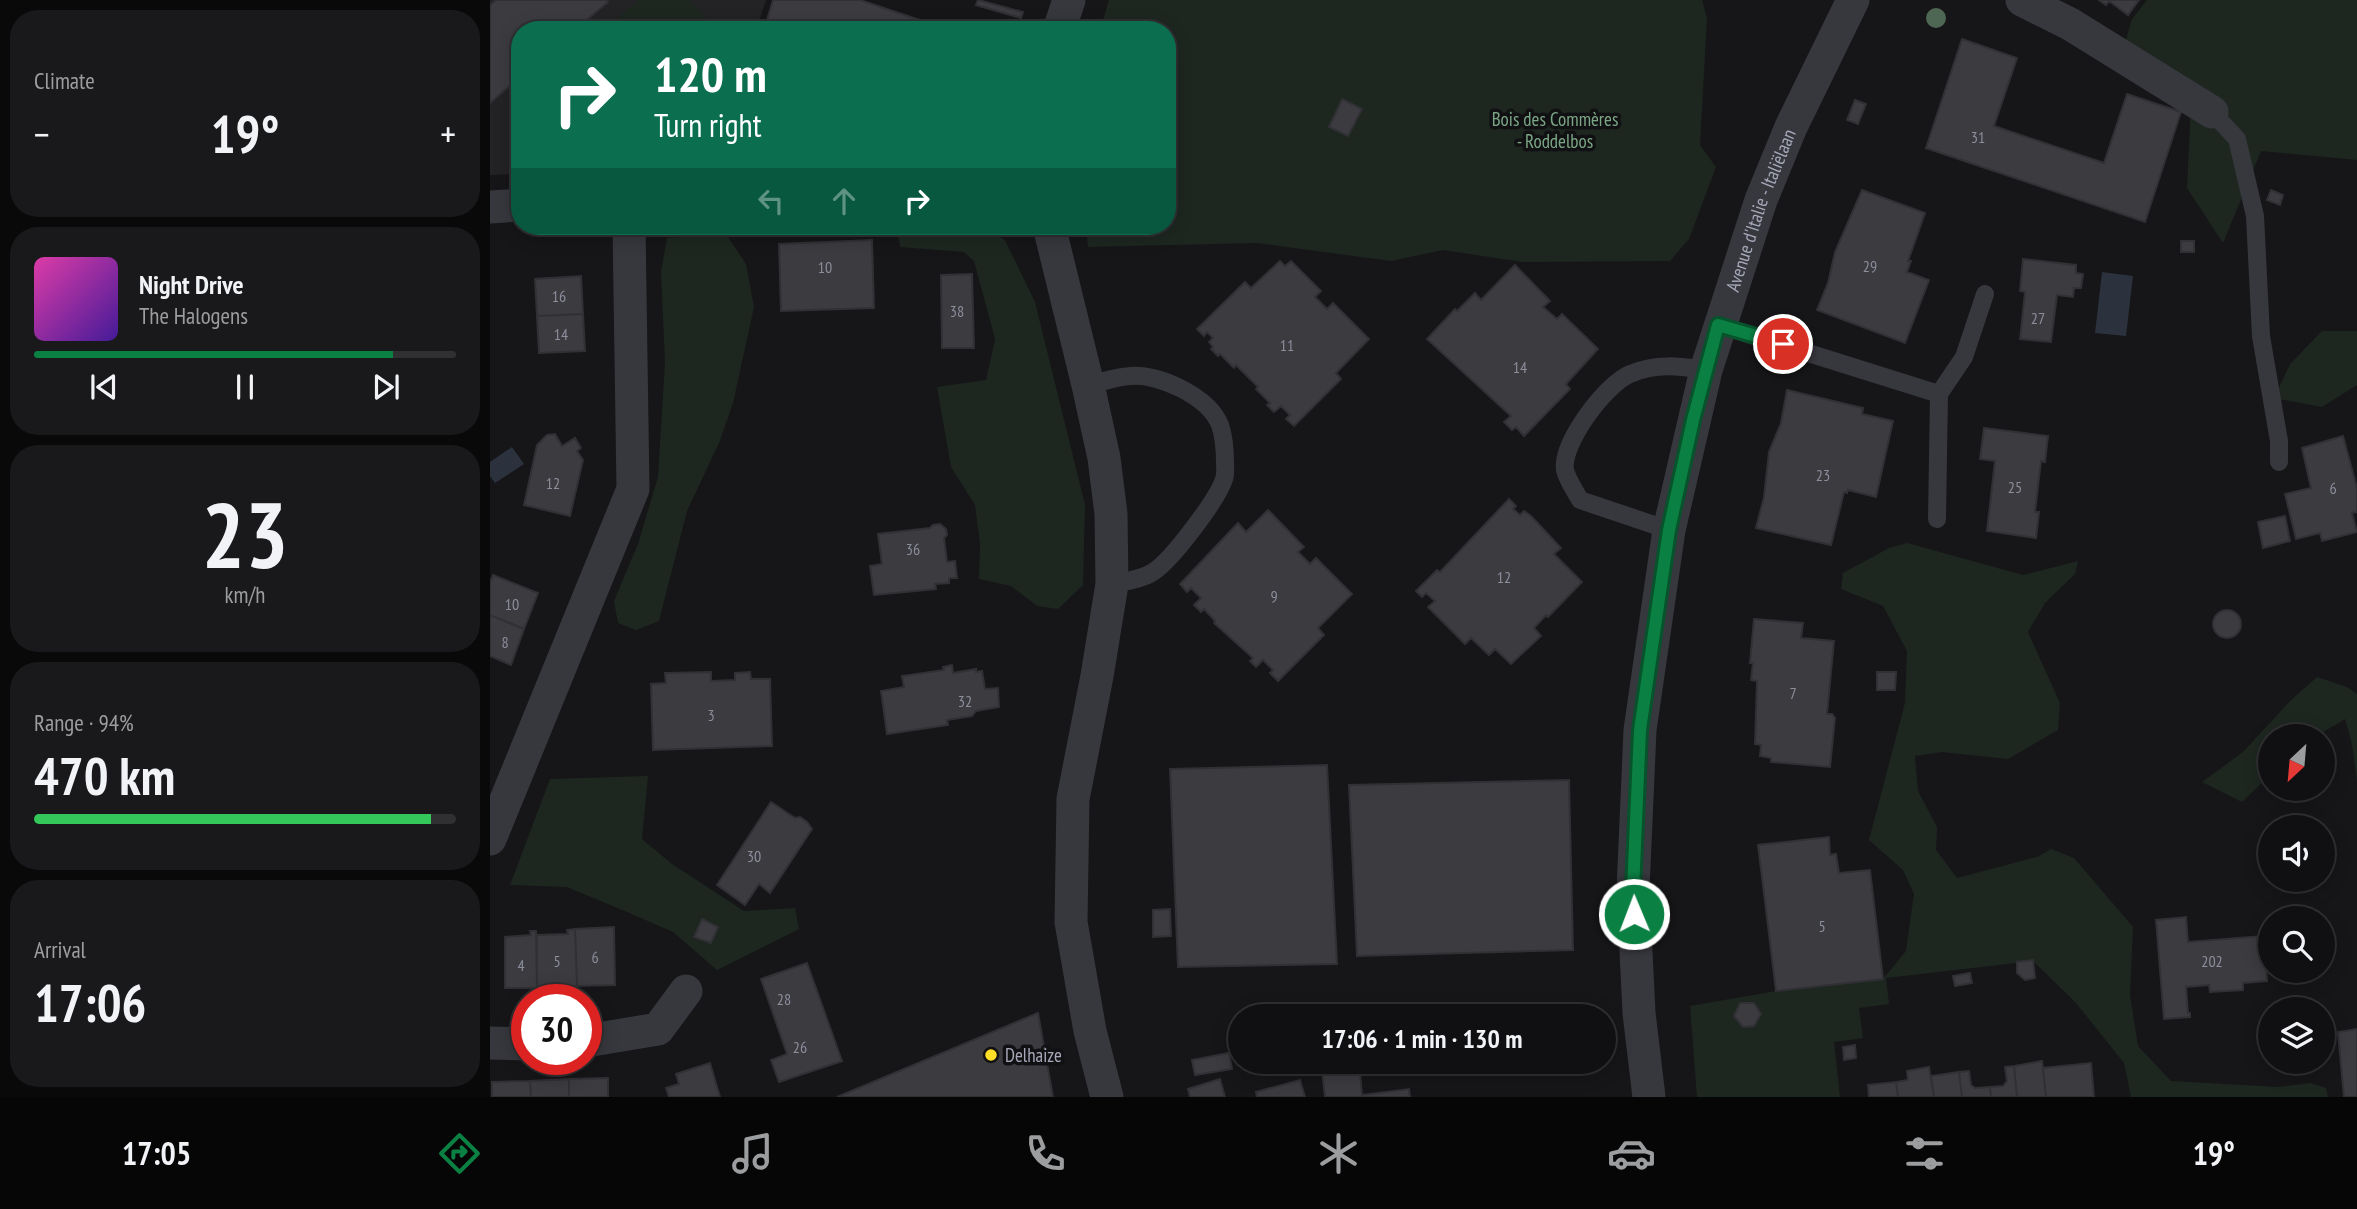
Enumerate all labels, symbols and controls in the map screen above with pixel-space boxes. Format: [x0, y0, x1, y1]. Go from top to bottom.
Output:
text: 120 m [654, 42, 767, 106]
icon: right [539, 49, 630, 140]
text: Climate [34, 66, 95, 95]
text: 19° [211, 100, 279, 167]
text: Turn right [654, 104, 762, 146]
park label: Bois des Commères - Roddelbos [1492, 107, 1618, 153]
text: − [34, 109, 50, 158]
text: + [440, 109, 456, 158]
street label: Avenue d'Italie - Italiëlaan [1720, 125, 1801, 295]
house number: 31 [1971, 127, 1985, 147]
icon: left [752, 182, 790, 220]
icon: ahead [825, 182, 863, 220]
icon: right [898, 182, 936, 220]
house number: 29 [1863, 256, 1877, 276]
house number: 10 [818, 257, 832, 277]
text: Night Drive [139, 268, 244, 301]
house number: 16 [552, 286, 566, 306]
text: The Halogens [139, 301, 248, 330]
house number: 38 [950, 301, 964, 321]
house number: 27 [2031, 308, 2045, 328]
pin [1753, 314, 1813, 374]
house number: 14 [554, 324, 568, 344]
icon: arrive [1764, 325, 1802, 363]
house number: 11 [1280, 335, 1294, 355]
house number: 14 [1513, 357, 1527, 377]
icon: previous [85, 368, 123, 406]
icon: pause [226, 368, 264, 406]
icon: next [367, 368, 405, 406]
house number: 23 [1816, 465, 1830, 485]
house number: 12 [546, 473, 560, 493]
text: 23 [202, 475, 289, 593]
house number: 25 [2008, 477, 2022, 497]
house number: 6 [2329, 478, 2337, 498]
house number: 36 [906, 539, 920, 559]
house number: 12 [1497, 567, 1511, 587]
text: km/h [225, 580, 265, 609]
house number: 9 [1270, 586, 1278, 606]
house number: 10 [505, 594, 519, 614]
house number: 8 [501, 632, 509, 652]
house number: 7 [1789, 683, 1797, 703]
house number: 32 [958, 691, 972, 711]
house number: 3 [707, 705, 715, 725]
text: Range · 94% [34, 708, 134, 737]
north arrow [2258, 724, 2334, 802]
map controls [2258, 724, 2335, 1074]
text: 470 km [34, 742, 175, 809]
button: sound [2258, 815, 2335, 892]
house number: 30 [747, 846, 761, 866]
position arrow [1597, 877, 1671, 951]
button: search [2258, 906, 2335, 983]
house number: 5 [1818, 916, 1826, 936]
text: Arrival [34, 935, 86, 964]
house number: 6 [591, 947, 599, 967]
house number: 5 [553, 951, 561, 971]
house number: 202 [2201, 951, 2223, 971]
house number: 4 [517, 955, 525, 975]
text: 17:06 [34, 969, 146, 1036]
speed limit sign: 30 [511, 984, 602, 1075]
house number: 28 [777, 989, 791, 1009]
button: layers [2258, 997, 2335, 1074]
text: 17:06 · 1 min · 130 m [1322, 1022, 1522, 1055]
house number: 26 [793, 1037, 807, 1057]
place label: Delhaize [1005, 1043, 1062, 1067]
marker: Delhaize [983, 1047, 999, 1063]
icon: directions [435, 1129, 484, 1178]
icon: music [728, 1129, 777, 1178]
icon: phone [1021, 1129, 1070, 1178]
icon: climate [1314, 1129, 1363, 1178]
icon: car [1607, 1129, 1656, 1178]
icon: filters [1900, 1129, 1949, 1178]
text: 17:05 [122, 1132, 191, 1174]
text: 19° [2193, 1132, 2235, 1174]

